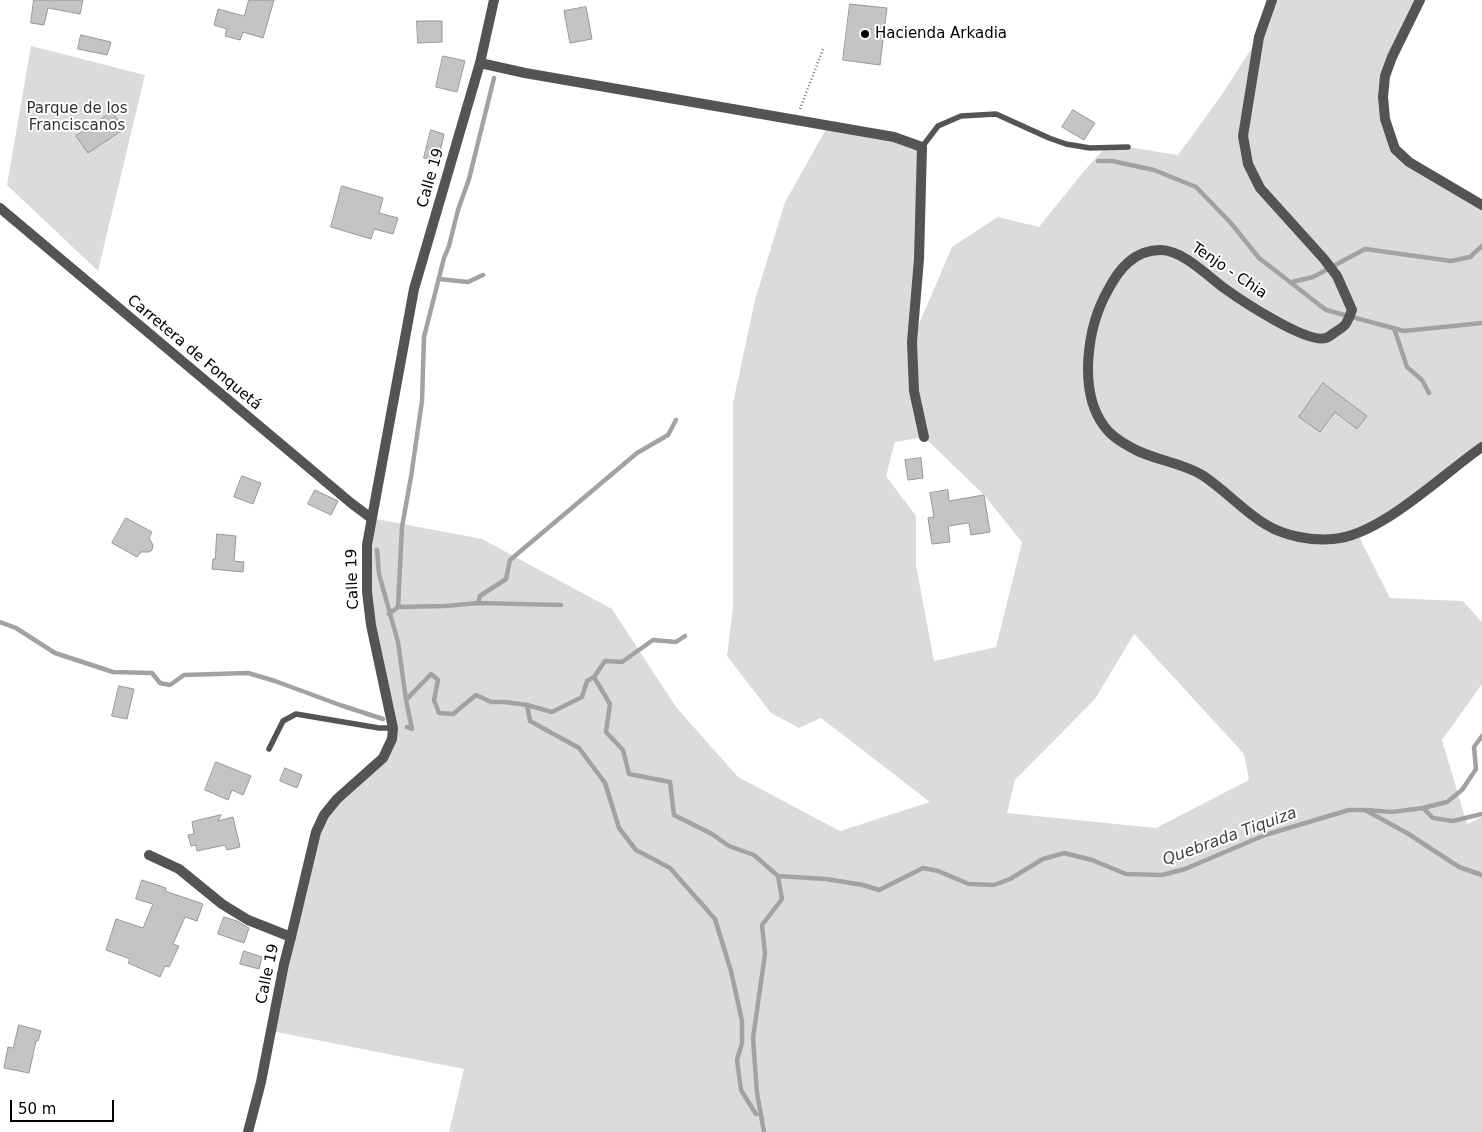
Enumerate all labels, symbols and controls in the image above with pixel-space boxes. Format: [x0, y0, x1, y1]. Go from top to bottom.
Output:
place label: Hacienda Arkadia [875, 25, 1007, 43]
marker: Hacienda Arkadia [859, 28, 871, 40]
park label: Parque de los Franciscanos [26, 100, 128, 135]
street label: Calle 19 [414, 146, 448, 210]
street label: Tenjo - Chia [1188, 239, 1270, 303]
street label: Carretera de Fonquetá [123, 292, 265, 414]
street label: Calle 19 [343, 548, 363, 610]
water label: Quebrada Tiquiza [1160, 804, 1300, 870]
street label: Calle 19 [253, 942, 283, 1006]
scale bar [12, 1090, 116, 1122]
text: 50 m [18, 1100, 56, 1118]

